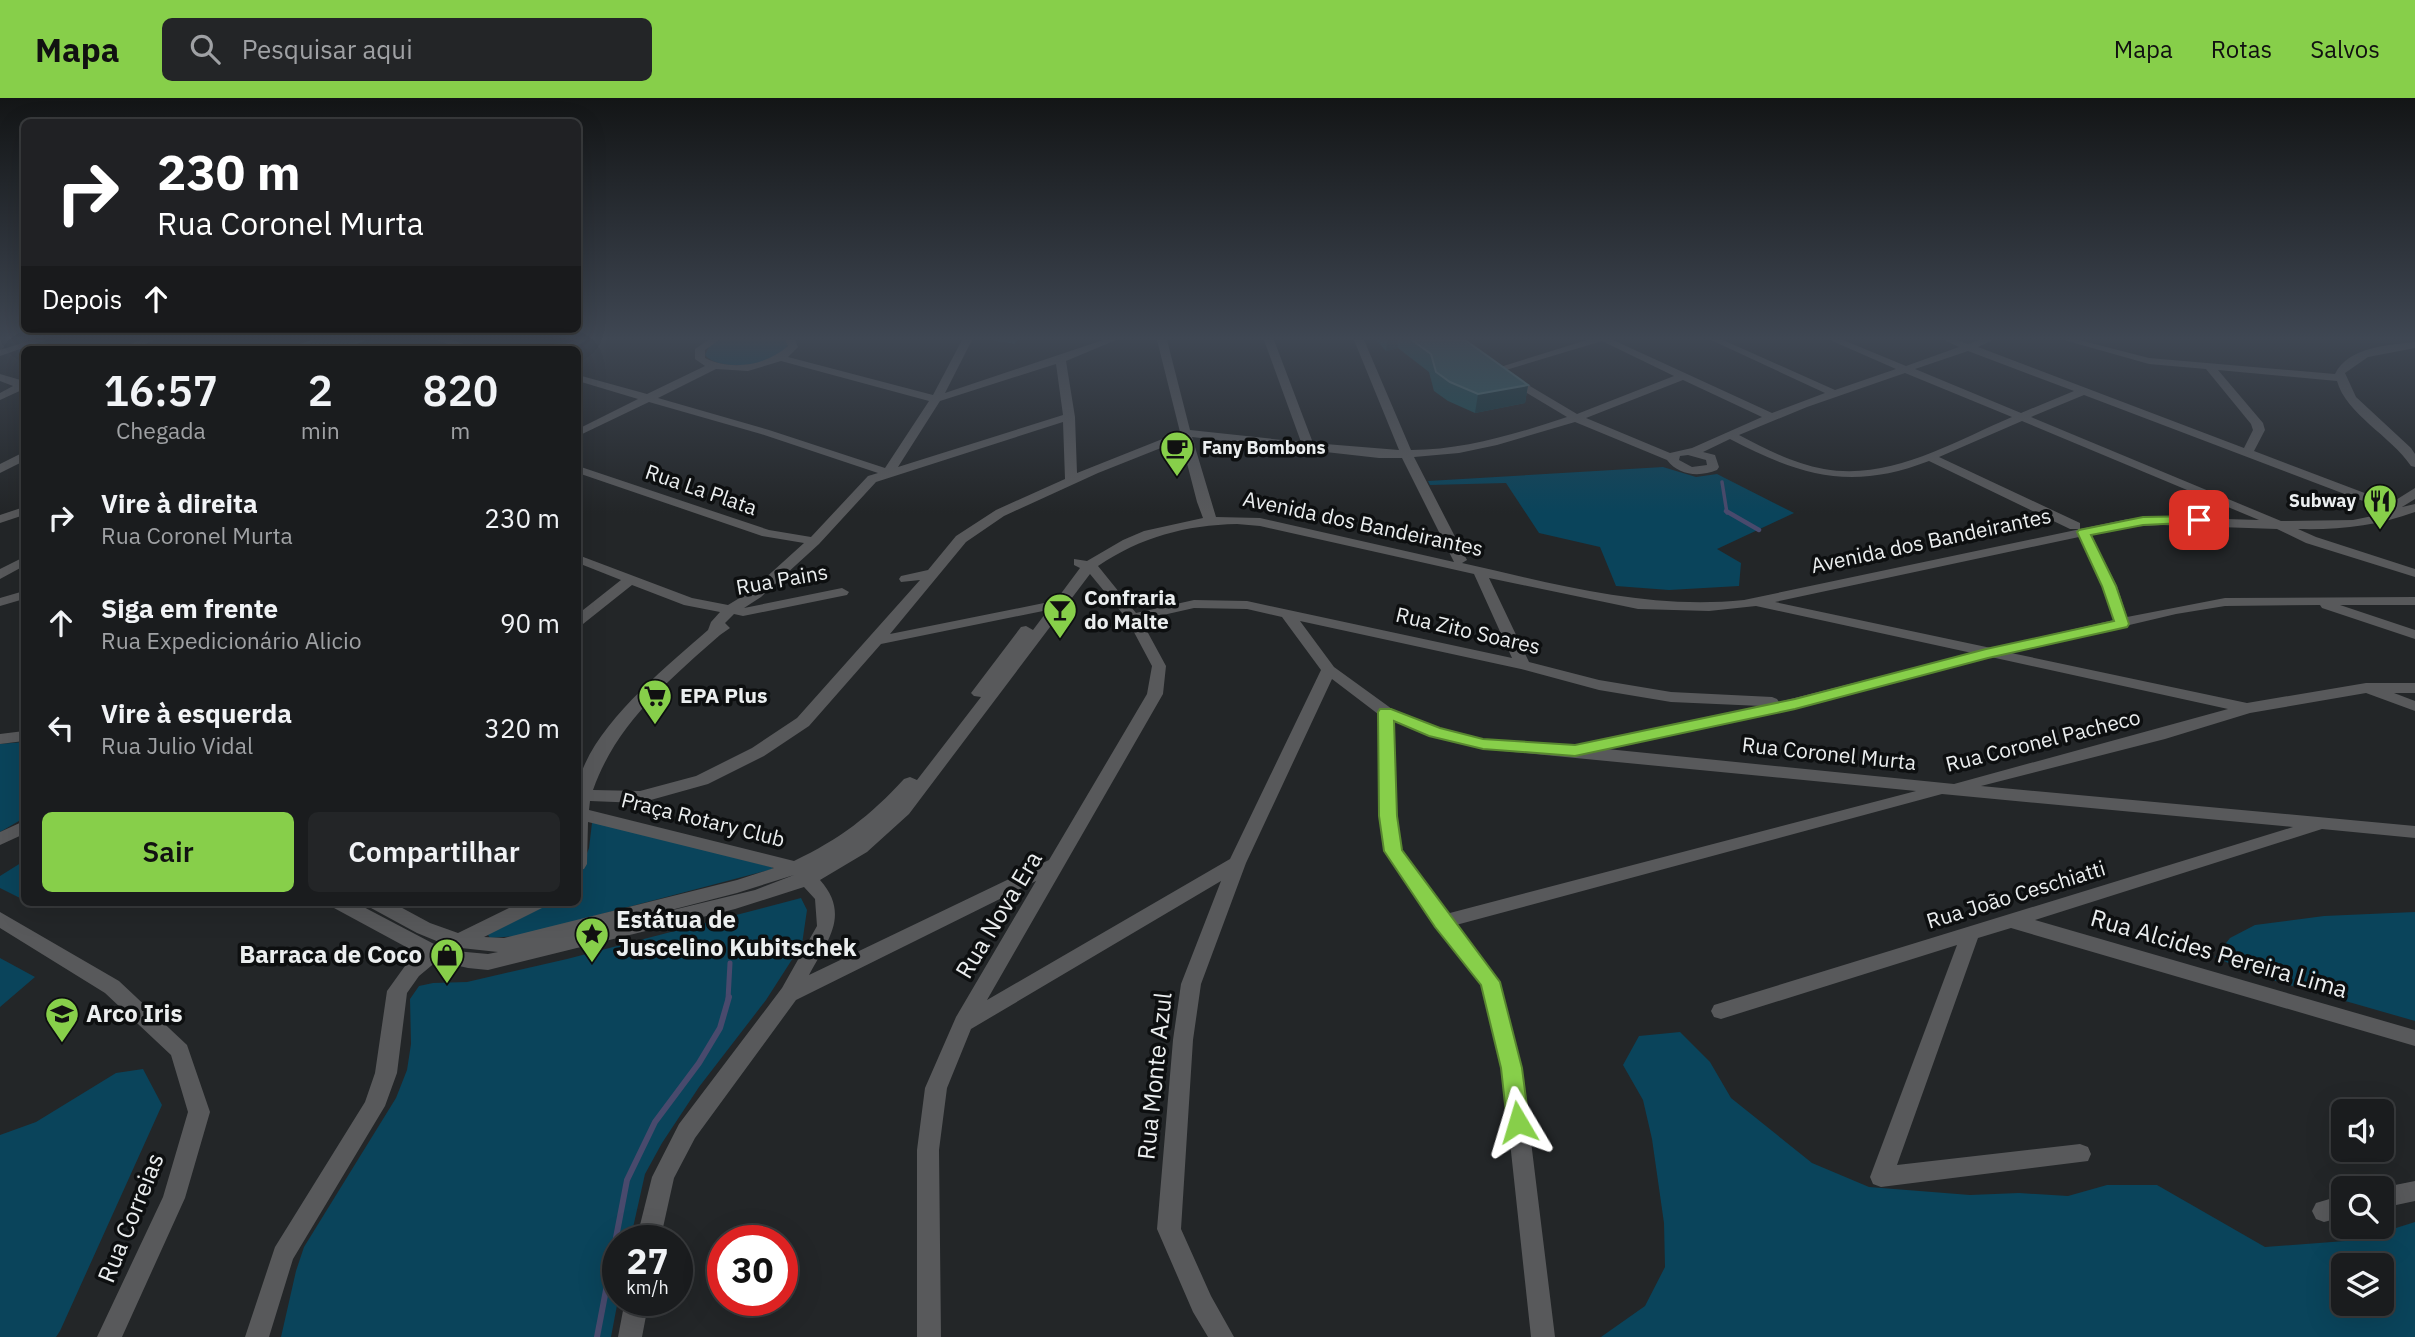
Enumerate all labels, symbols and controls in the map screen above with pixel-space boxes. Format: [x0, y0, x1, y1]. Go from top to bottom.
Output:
search box [162, 18, 652, 81]
text: Mapa [35, 28, 120, 71]
icon: search [186, 30, 224, 68]
text: Pesquisar aqui [242, 32, 413, 66]
text: Mapa [2114, 33, 2173, 65]
text: Rotas [2211, 33, 2272, 65]
text: Salvos [2310, 33, 2380, 65]
text: 230 m [157, 140, 301, 203]
icon: right [42, 147, 133, 238]
text: Rua Coronel Murta [157, 202, 424, 244]
icon: ahead [137, 280, 175, 318]
text: Depois [42, 282, 123, 316]
text: 16:57 [104, 363, 218, 418]
text: 2 [308, 363, 333, 418]
text: 820 [423, 363, 498, 418]
text: Chegada [116, 415, 206, 445]
text: min [301, 415, 340, 445]
text: m [450, 415, 470, 445]
cafe icon: Fany Bombons [1158, 429, 1196, 478]
place label: Fany Bombons [1202, 436, 1326, 459]
street label: Rua La Plata [642, 457, 761, 521]
restaurant icon: Subway [2361, 482, 2399, 531]
street label: Avenida dos Bandeirantes [1240, 484, 1486, 562]
text: Vire à direita [101, 486, 258, 520]
place label: Subway [2289, 489, 2356, 512]
pin [2169, 490, 2229, 550]
icon: right [42, 499, 80, 537]
text: 230 m [484, 501, 560, 535]
street label: Avenida dos Bandeirantes [1808, 501, 2054, 579]
icon: arrive [2180, 501, 2218, 539]
text: Rua Coronel Murta [101, 520, 293, 550]
street label: Rua Pains [734, 557, 830, 601]
place label: Confraria do Malte [1084, 583, 1176, 635]
text: Siga em frente [101, 591, 278, 625]
bar icon: Confraria do Malte [1041, 591, 1079, 640]
street label: Rua Zito Soares [1393, 600, 1543, 660]
icon: ahead [42, 604, 80, 642]
text: 90 m [500, 606, 560, 640]
text: Rua Expedicionário Alicio [101, 625, 362, 655]
supermarket icon: EPA Plus [636, 677, 674, 726]
place label: EPA Plus [680, 681, 768, 709]
text: Vire à esquerda [101, 696, 292, 730]
street label: Rua Coronel Pacheco [1942, 702, 2143, 778]
icon: left [42, 709, 80, 747]
text: 320 m [484, 711, 560, 745]
text: Rua Julio Vidal [101, 730, 253, 760]
street label: Rua Coronel Murta [1741, 730, 1918, 776]
street label: Praça Rotary Club [618, 785, 788, 853]
button: Sair [42, 812, 294, 892]
button: Compartilhar [308, 812, 560, 892]
street label: Rua Nova Era [948, 845, 1049, 984]
street label: Rua João Ceschiatti [1923, 854, 2108, 935]
street label: Rua Alcides Pereira Lima [2087, 901, 2352, 1005]
place label: Estátua de Juscelino Kubitschek [616, 903, 857, 963]
place icon: Estátua de Juscelino Kubitschek [573, 915, 611, 964]
shop icon: Barraca de Coco [428, 936, 466, 985]
place label: Barraca de Coco [239, 938, 422, 970]
street label: Rua Monte Azul [1129, 991, 1179, 1161]
school or university icon: Arco Iris [43, 995, 81, 1044]
place label: Arco Iris [86, 997, 183, 1029]
position arrow [1481, 1085, 1555, 1159]
map controls [2331, 1099, 2394, 1316]
button: sound [2331, 1099, 2394, 1162]
street label: Rua Correias [90, 1148, 171, 1287]
button: search [2331, 1176, 2394, 1239]
speed limit sign: 30 [707, 1225, 798, 1316]
text: 27 [626, 1238, 669, 1284]
button: layers [2331, 1253, 2394, 1316]
text: km/h [626, 1276, 669, 1299]

